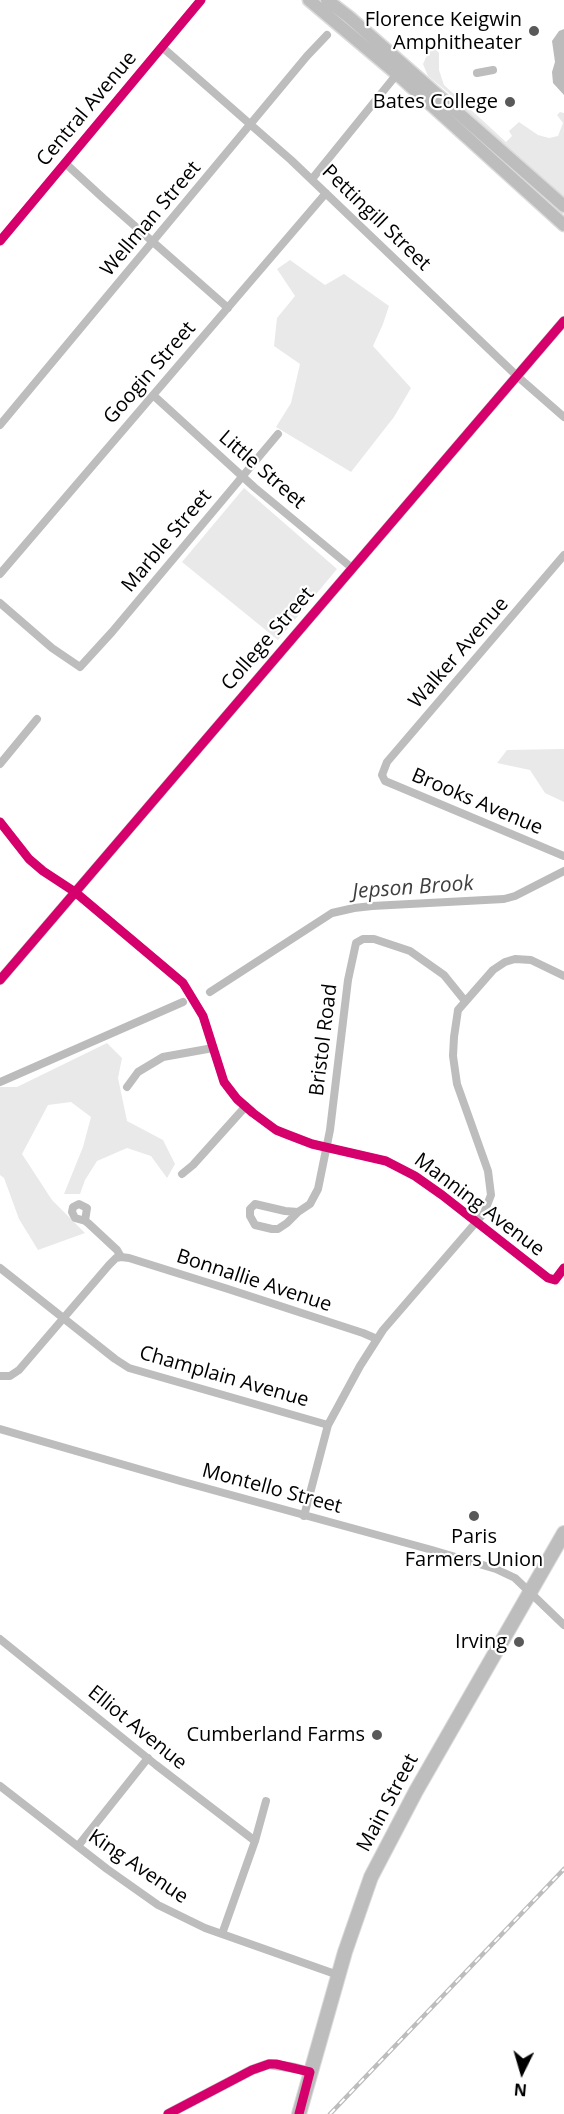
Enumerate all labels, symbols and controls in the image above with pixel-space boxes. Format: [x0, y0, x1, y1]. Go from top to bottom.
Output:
place label: Florence Keigwin Amphitheater [365, 8, 522, 55]
marker: Florence Keigwin Amphitheater [527, 24, 541, 38]
street label: Central Avenue [32, 47, 142, 171]
place label: Bates College [373, 90, 498, 114]
marker: Bates College [503, 95, 517, 109]
street label: Wellman Street [96, 157, 206, 281]
street label: Pettingill Street [317, 160, 435, 276]
street label: Googin Street [99, 317, 201, 429]
street label: Little Street [214, 426, 310, 514]
street label: Marble Street [117, 485, 217, 597]
street label: College Street [217, 582, 319, 696]
street label: Walker Avenue [404, 593, 514, 713]
street label: Brooks Avenue [408, 764, 546, 840]
water label: Jepson Brook [352, 871, 474, 905]
street label: Bristol Road [305, 983, 343, 1097]
street label: Manning Avenue [409, 1148, 549, 1262]
street label: Bonnallie Avenue [173, 1245, 335, 1317]
street label: Champlain Avenue [137, 1341, 311, 1413]
street label: Montello Street [199, 1459, 345, 1519]
marker: Paris Farmers Union [467, 1509, 481, 1523]
place label: Paris Farmers Union [405, 1525, 543, 1572]
place label: Irving [455, 1630, 507, 1654]
marker: Irving [512, 1635, 526, 1649]
street label: Elliot Avenue [83, 1681, 191, 1775]
place label: Cumberland Farms [186, 1723, 365, 1747]
marker: Cumberland Farms [370, 1728, 384, 1742]
street label: Main Street [352, 1750, 424, 1856]
street label: King Avenue [84, 1825, 192, 1909]
north arrow [492, 2042, 552, 2102]
text: N [513, 2078, 528, 2101]

